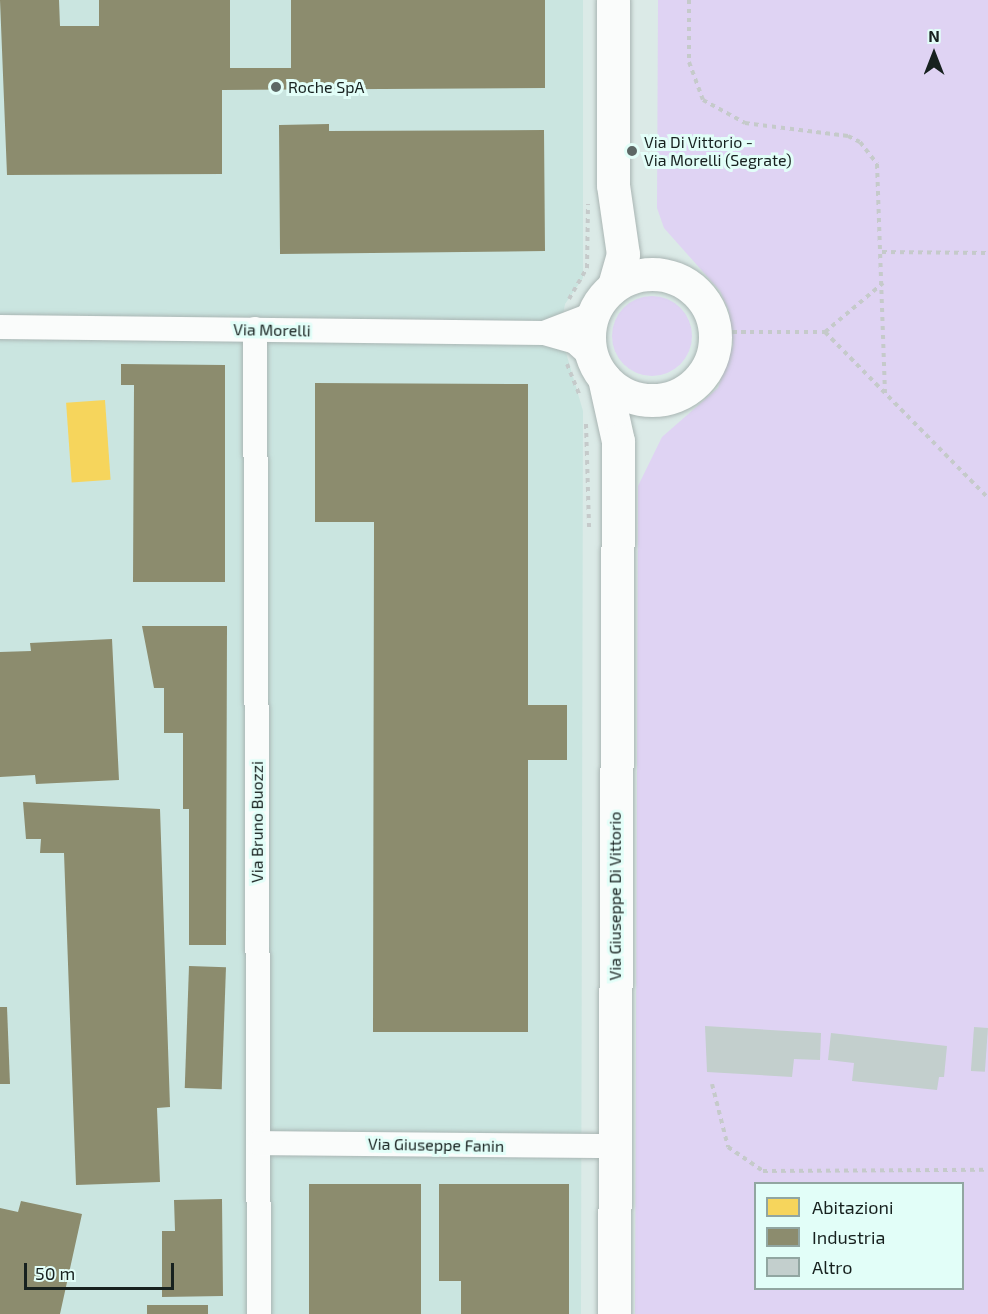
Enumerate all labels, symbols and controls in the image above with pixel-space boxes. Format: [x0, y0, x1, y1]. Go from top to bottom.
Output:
north arrow [904, 24, 964, 84]
text: N [928, 26, 940, 45]
place label: Roche SpA [288, 77, 364, 97]
marker: Roche SpA [269, 80, 283, 94]
place label: Via Di Vittorio - Via Morelli (Segrate) [644, 132, 792, 170]
marker: Via Di Vittorio - Via Morelli (Segrate) [625, 144, 639, 158]
street label: Via Morelli [233, 320, 311, 340]
street label: Via Bruno Buozzi [247, 761, 267, 883]
street label: Via Giuseppe Di Vittorio [605, 811, 625, 981]
street label: Via Giuseppe Fanin [368, 1134, 504, 1156]
legend [754, 1182, 964, 1290]
text: Abitazioni [812, 1196, 893, 1218]
text: Industria [812, 1226, 885, 1248]
scale bar [27, 1251, 177, 1289]
text: Altro [812, 1256, 852, 1278]
text: 50 m [35, 1262, 75, 1284]

